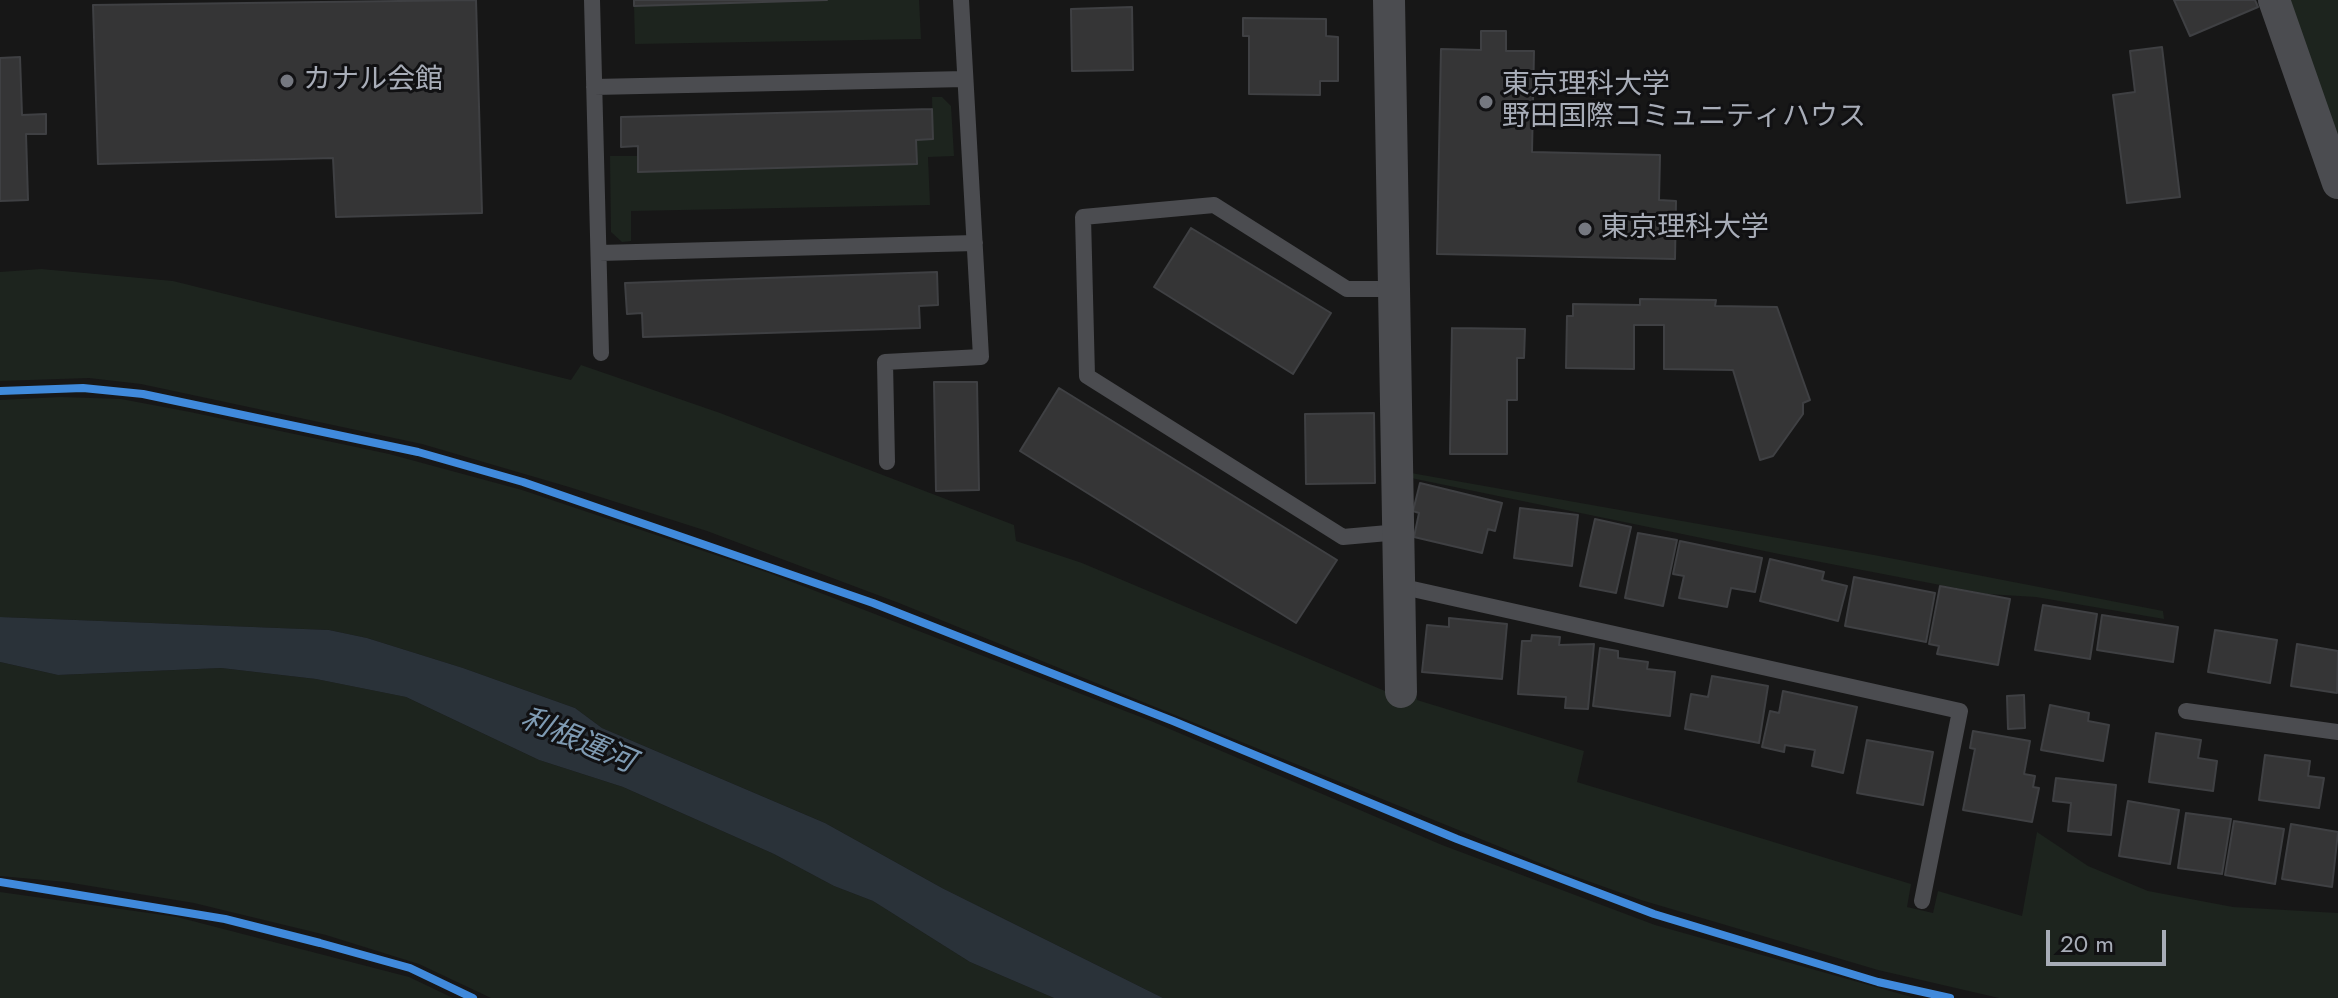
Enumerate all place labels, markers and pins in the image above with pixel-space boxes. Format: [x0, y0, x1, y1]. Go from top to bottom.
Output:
place label: カナル会館 [303, 64, 443, 98]
place label: 東京理科大学 野田国際コミュニティハウス [1502, 69, 1866, 135]
marker: カナル会館 [278, 72, 296, 90]
marker: 東京理科大学 野田国際コミュニティハウス [1477, 93, 1495, 111]
place label: 東京理科大学 [1601, 212, 1769, 246]
marker: 東京理科大学 [1576, 220, 1594, 238]

